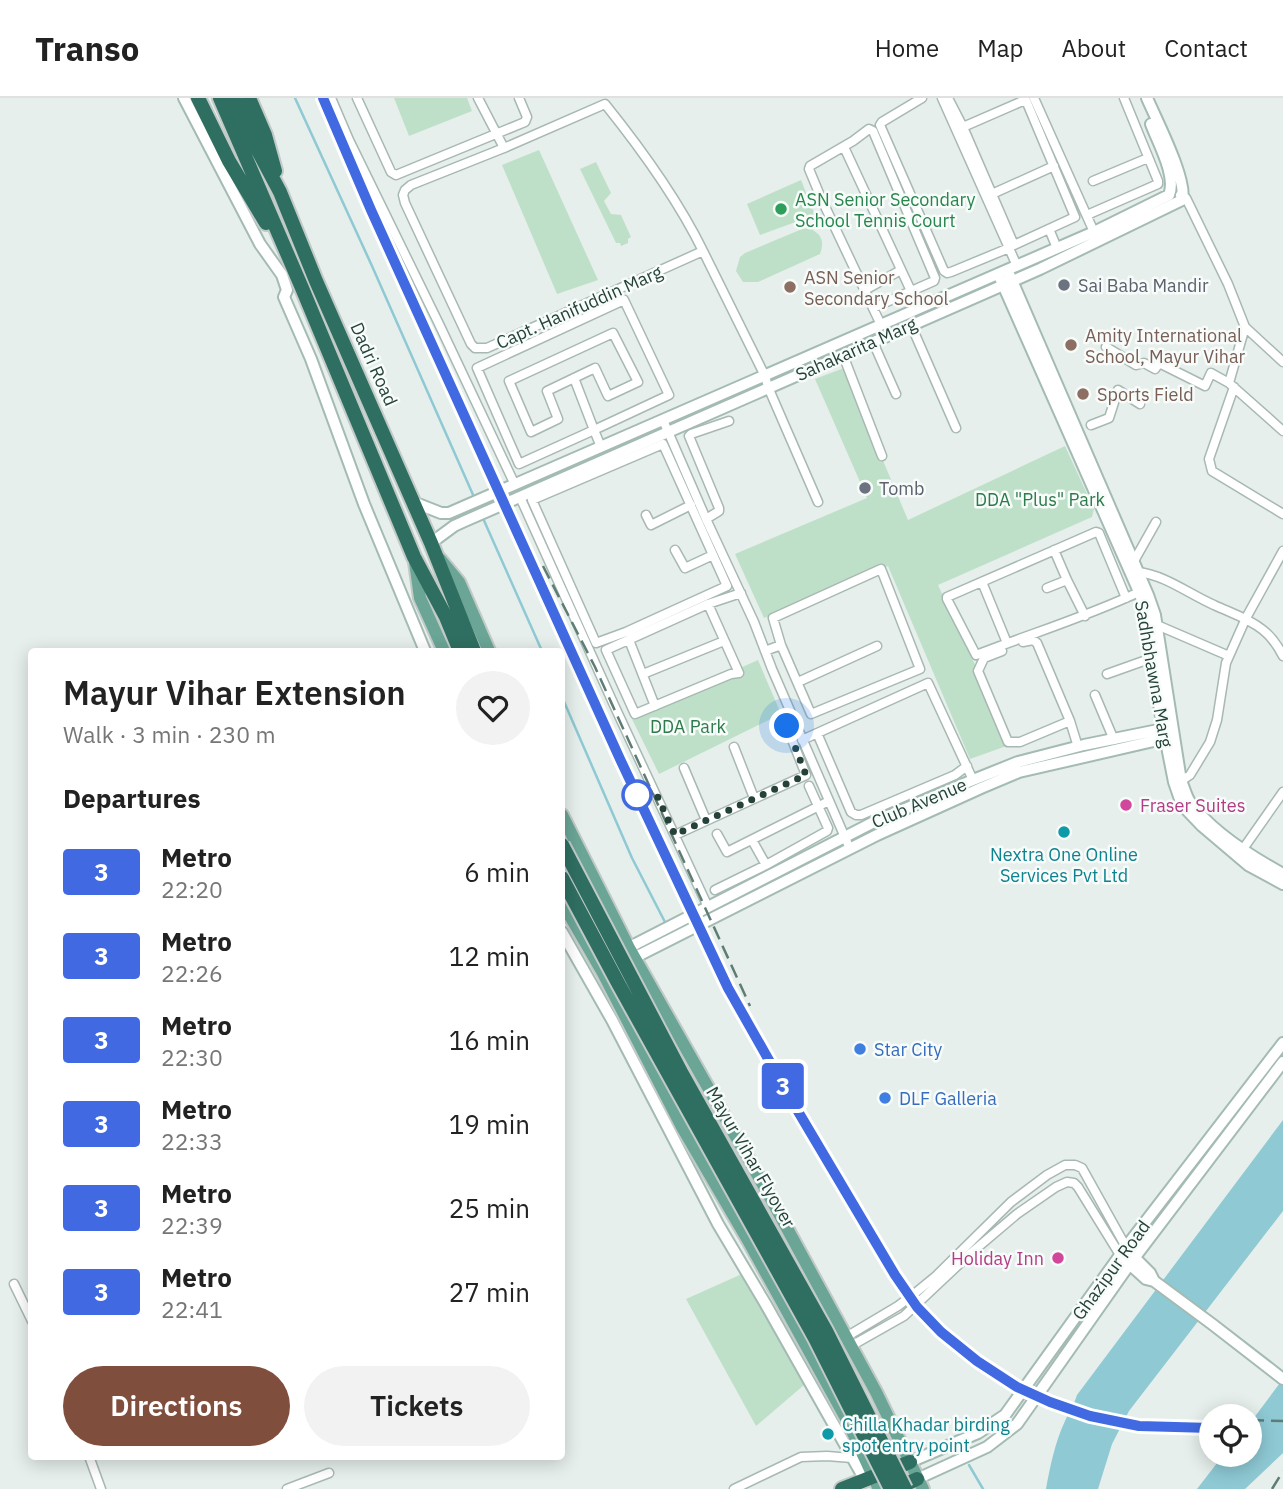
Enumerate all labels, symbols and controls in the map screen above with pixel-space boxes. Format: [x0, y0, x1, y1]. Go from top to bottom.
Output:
text: Transo [35, 27, 139, 70]
text: Home [875, 32, 939, 64]
text: Map [977, 32, 1023, 64]
text: About [1061, 32, 1126, 64]
text: Contact [1164, 32, 1248, 64]
place label: ASN Senior Secondary School Tennis Court [795, 188, 975, 232]
marker: ASN Senior Secondary School Tennis Court [773, 201, 789, 217]
street label: Capt. Hanifuddin Marg [492, 260, 666, 354]
place label: ASN Senior Secondary School [804, 266, 949, 310]
place label: Sai Baba Mandir [1078, 274, 1209, 297]
marker: Sai Baba Mandir [1056, 277, 1072, 293]
marker: ASN Senior Secondary School [782, 279, 798, 295]
street label: Sahakarita Marg [792, 312, 921, 386]
street label: Dadri Road [345, 319, 403, 409]
place label: Amity International School, Mayur Vihar [1085, 324, 1246, 368]
marker: Amity International School, Mayur Vihar [1063, 337, 1079, 353]
place label: Sports Field [1097, 383, 1194, 406]
marker: Sports Field [1075, 386, 1091, 402]
place label: Tomb [879, 477, 924, 500]
marker: Tomb [857, 480, 873, 496]
park label: DDA "Plus" Park [975, 488, 1106, 511]
street label: Sadhbhawna Marg [1130, 599, 1178, 750]
text: Mayur Vihar Extension [63, 671, 406, 714]
button: heart [456, 671, 530, 745]
your location [769, 708, 804, 743]
park label: DDA Park [650, 715, 727, 738]
text: Walk · 3 min · 230 m [63, 719, 276, 749]
street label: Club Avenue [868, 773, 970, 833]
unlabelled marker [622, 780, 652, 810]
text: Departures [63, 781, 201, 815]
place label: Fraser Suites [1140, 794, 1245, 817]
marker: Fraser Suites [1118, 797, 1134, 813]
marker: Nextra One Online Services Pvt Ltd [1056, 824, 1072, 840]
text: Metro [161, 840, 232, 874]
place label: Nextra One Online Services Pvt Ltd [990, 843, 1138, 887]
text: 6 min [464, 855, 530, 889]
text: 3 [94, 856, 109, 888]
text: 22:20 [161, 874, 223, 904]
text: Metro [161, 924, 232, 958]
text: 12 min [449, 939, 530, 973]
text: 3 [94, 940, 109, 972]
text: 22:26 [161, 958, 223, 988]
text: Metro [161, 1008, 232, 1042]
text: 16 min [449, 1023, 530, 1057]
text: 3 [94, 1024, 109, 1056]
place label: Star City [874, 1038, 942, 1061]
marker: Star City [852, 1041, 868, 1057]
text: 22:30 [161, 1042, 223, 1072]
line badge: 3 [760, 1063, 806, 1109]
text: 3 [776, 1070, 790, 1102]
street label: Mayur Vihar Flyover [701, 1082, 801, 1232]
place label: DLF Galleria [899, 1087, 997, 1110]
marker: DLF Galleria [877, 1090, 893, 1106]
text: Metro [161, 1092, 232, 1126]
text: 19 min [449, 1107, 530, 1141]
text: 3 [94, 1108, 109, 1140]
text: 22:33 [161, 1126, 223, 1156]
text: Metro [161, 1176, 232, 1210]
text: 25 min [449, 1191, 530, 1225]
text: 3 [94, 1192, 109, 1224]
text: 22:39 [161, 1210, 223, 1240]
street label: Ghazipur Road [1067, 1215, 1155, 1325]
place label: Holiday Inn [951, 1247, 1044, 1270]
marker: Holiday Inn [1050, 1250, 1066, 1266]
text: Metro [161, 1260, 232, 1294]
text: 27 min [449, 1275, 530, 1309]
text: 3 [94, 1276, 109, 1308]
text: 22:41 [161, 1294, 223, 1324]
button: Directions [63, 1366, 290, 1446]
button: Tickets [304, 1366, 530, 1446]
map controls [1199, 1404, 1262, 1467]
button: locate [1199, 1404, 1262, 1467]
place label: Chilla Khadar birding spot entry point [842, 1413, 1010, 1457]
marker: Chilla Khadar birding spot entry point [820, 1426, 836, 1442]

